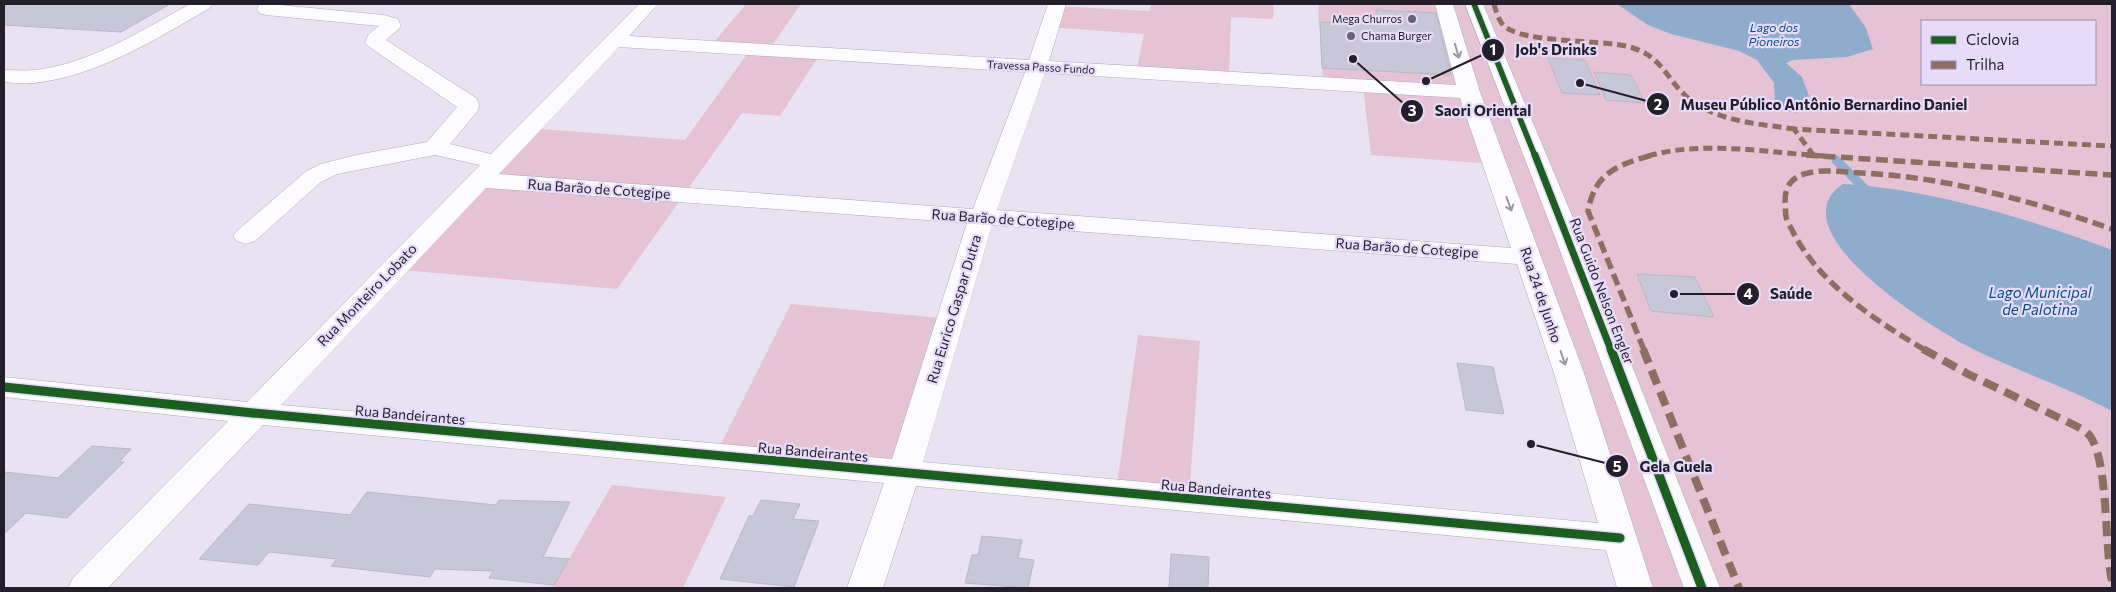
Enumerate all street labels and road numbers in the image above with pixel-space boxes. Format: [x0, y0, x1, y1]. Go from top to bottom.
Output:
street label: Travessa Passo Fundo [987, 57, 1096, 76]
street label: Rua Barão de Cotegipe [527, 175, 671, 202]
street label: Rua Barão de Cotegipe [931, 205, 1075, 232]
street label: Rua Guido Nelson Engler [1567, 215, 1638, 367]
street label: Rua Eurico Gaspar Dutra [923, 232, 984, 385]
street label: Rua Barão de Cotegipe [1335, 234, 1479, 261]
street label: Rua Monteiro Lobato [313, 240, 420, 349]
street label: Rua 24 de Junho [1517, 245, 1566, 345]
street label: Rua Bandeirantes [354, 401, 466, 428]
street label: Rua Bandeirantes [757, 438, 869, 465]
street label: Rua Bandeirantes [1160, 475, 1272, 502]

